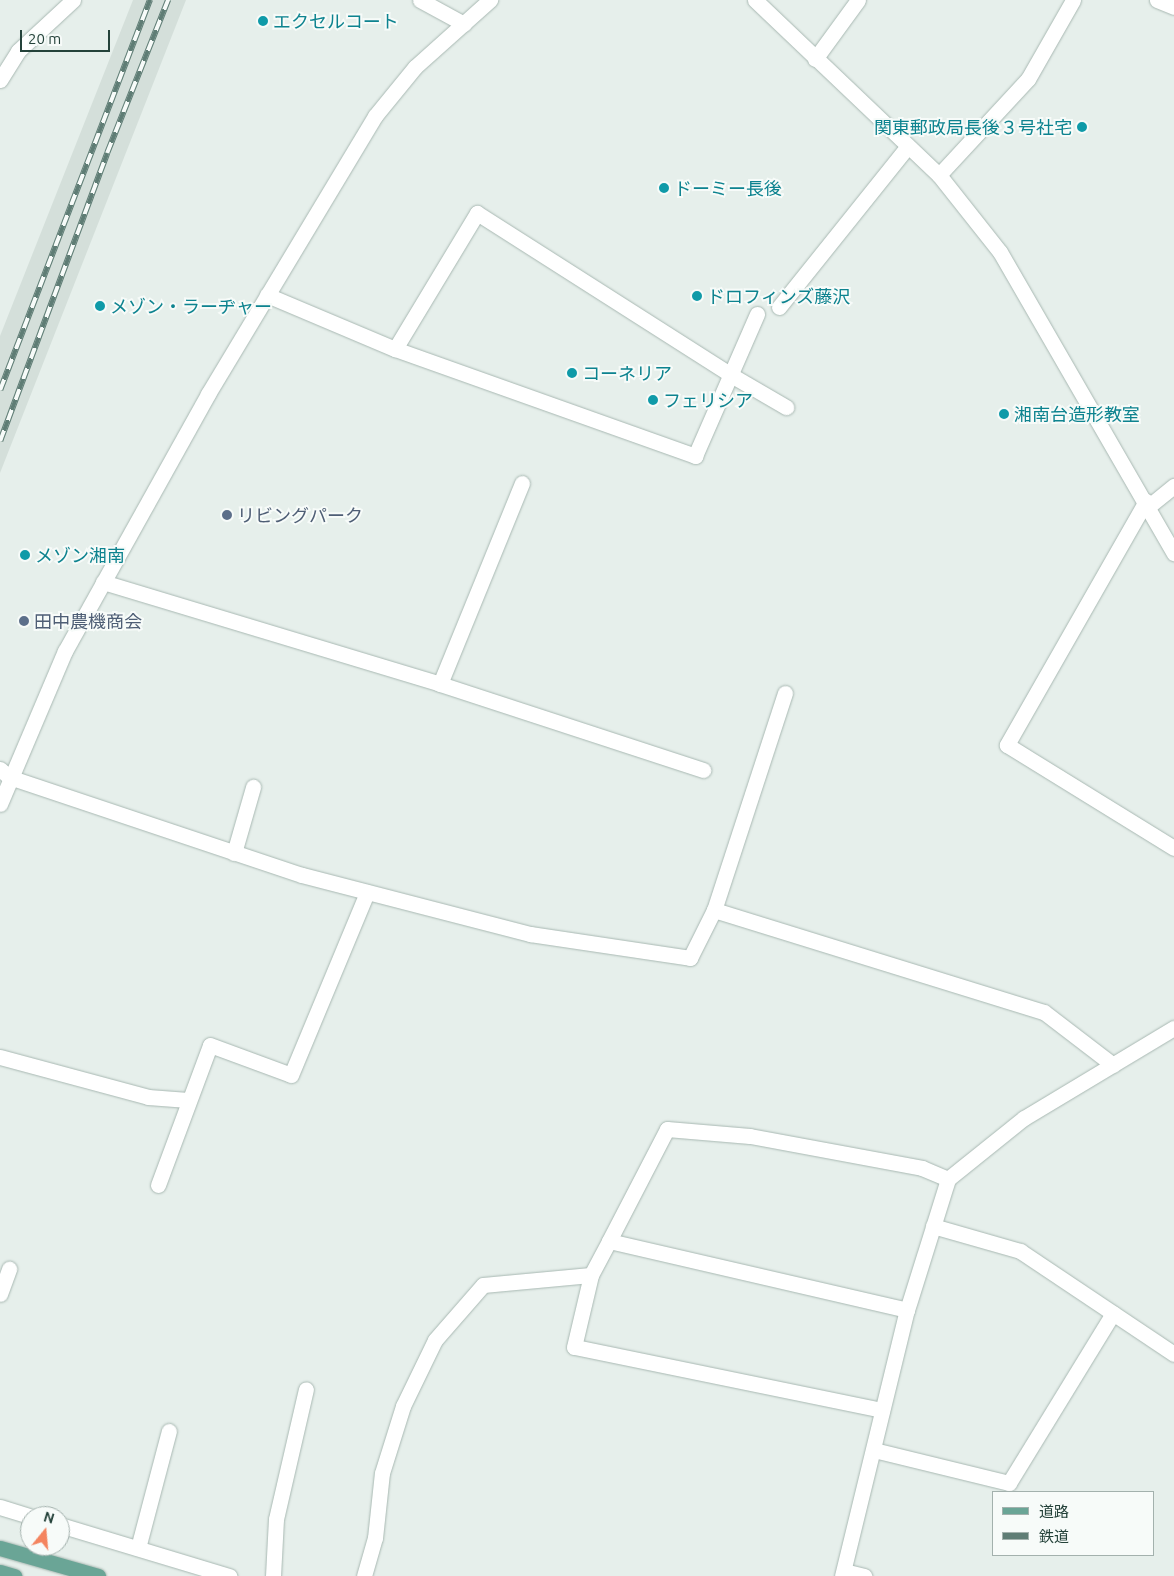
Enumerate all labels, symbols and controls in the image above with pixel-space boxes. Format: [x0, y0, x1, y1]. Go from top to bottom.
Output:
place label: エクセルコート [273, 10, 399, 32]
marker: エクセルコート [257, 15, 269, 27]
scale bar [22, 20, 112, 52]
text: 20 m [28, 30, 61, 47]
place label: 関東郵政局長後３号社宅 [874, 116, 1072, 138]
marker: 関東郵政局長後３号社宅 [1076, 121, 1088, 133]
place label: ドーミー長後 [674, 177, 782, 199]
marker: ドーミー長後 [658, 182, 670, 194]
place label: ドロフィンズ藤沢 [707, 285, 851, 307]
marker: ドロフィンズ藤沢 [691, 290, 703, 302]
place label: メゾン・ラーヂャー [110, 295, 272, 317]
marker: メゾン・ラーヂャー [94, 300, 106, 312]
place label: コーネリア [582, 362, 672, 384]
marker: コーネリア [566, 367, 578, 379]
place label: フェリシア [663, 389, 753, 411]
marker: フェリシア [647, 394, 659, 406]
place label: 湘南台造形教室 [1014, 403, 1140, 425]
marker: 湘南台造形教室 [998, 408, 1010, 420]
place label: リビングパーク [237, 504, 363, 526]
marker: リビングパーク [221, 509, 233, 521]
place label: メゾン湘南 [35, 544, 125, 566]
marker: メゾン湘南 [19, 549, 31, 561]
place label: 田中農機商会 [34, 610, 142, 632]
marker: 田中農機商会 [18, 615, 30, 627]
legend [992, 1491, 1154, 1556]
text: 道路 [1039, 1503, 1069, 1520]
north arrow [20, 1506, 70, 1556]
text: N [42, 1508, 56, 1527]
text: 鉄道 [1039, 1528, 1069, 1545]

